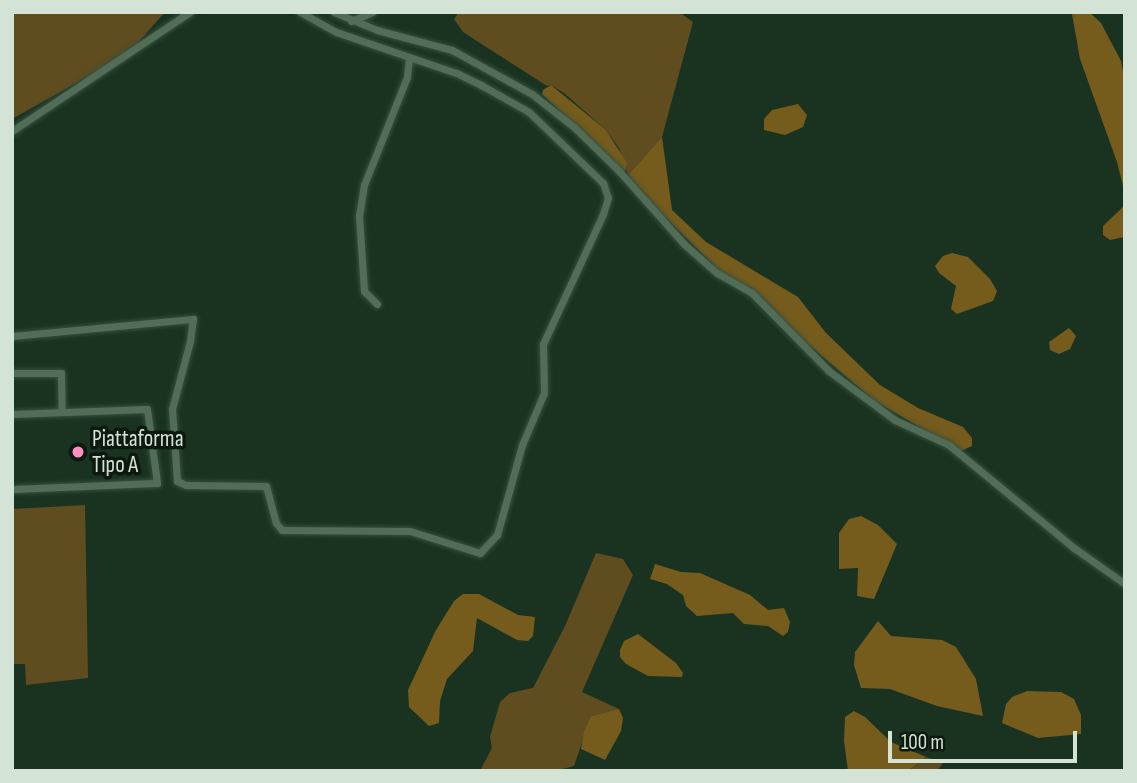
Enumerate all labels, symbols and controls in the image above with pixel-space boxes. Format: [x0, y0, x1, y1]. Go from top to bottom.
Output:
place label: Piattaforma Tipo A [92, 425, 183, 479]
marker: Piattaforma Tipo A [70, 444, 86, 460]
scale bar [892, 716, 1081, 760]
text: 100 m [901, 730, 944, 755]

